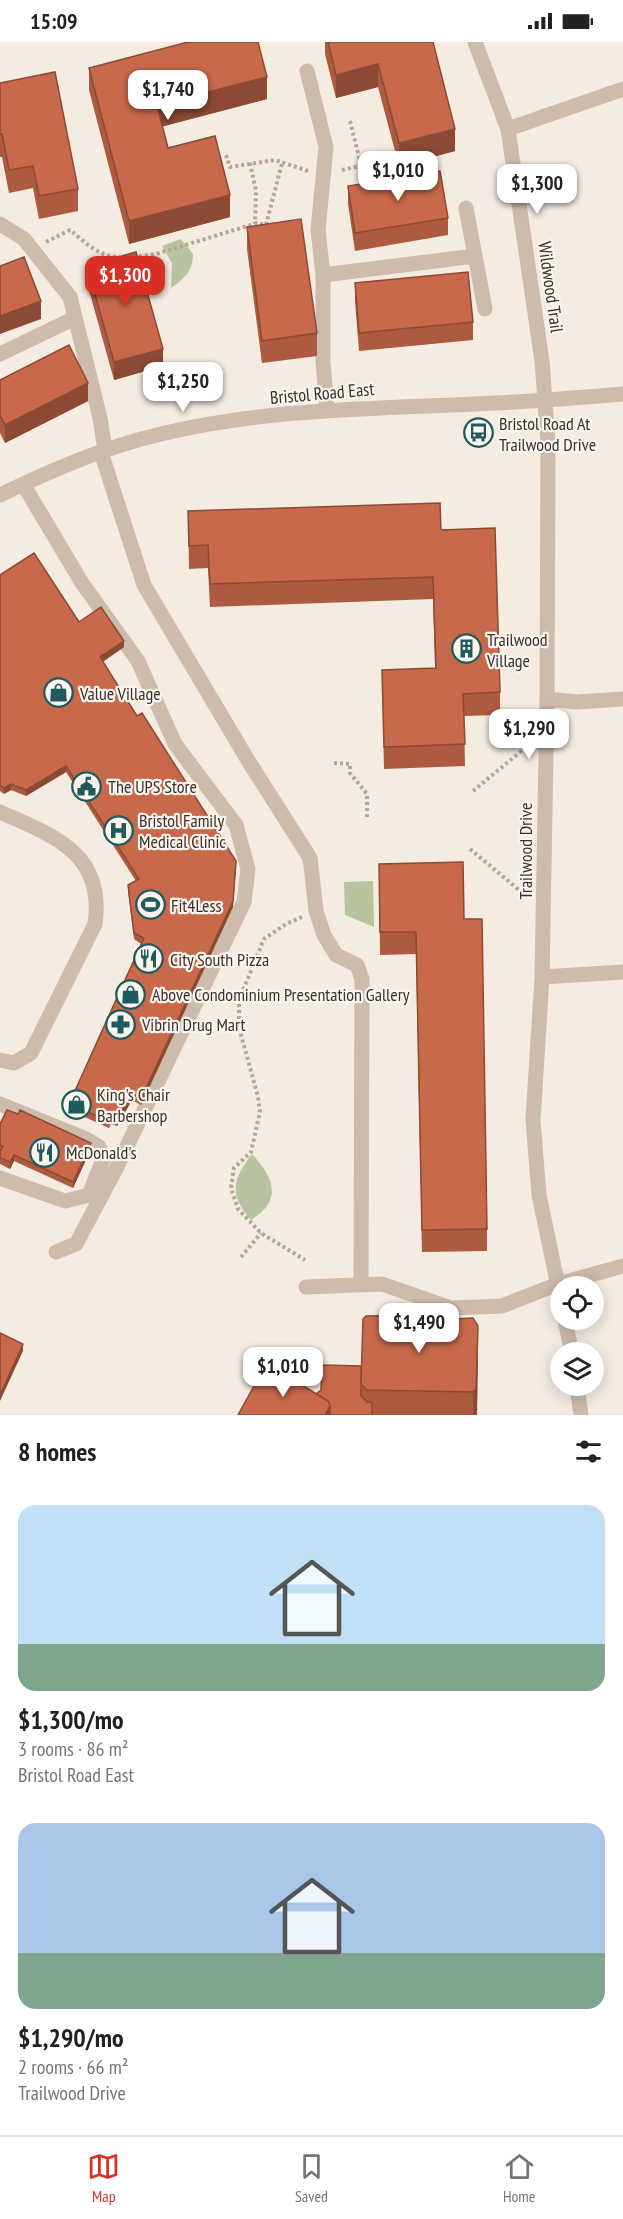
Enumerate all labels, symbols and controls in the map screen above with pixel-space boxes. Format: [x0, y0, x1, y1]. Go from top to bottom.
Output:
text: 15:09 [30, 7, 78, 35]
pin: $1,740 [119, 70, 217, 121]
text: $1,740 [142, 76, 194, 102]
pin: $1,010 [349, 151, 447, 202]
text: $1,010 [372, 157, 424, 183]
pin: $1,300 [488, 164, 586, 215]
text: $1,300 [511, 170, 563, 196]
street label: Wildwood Trail [533, 240, 569, 335]
pin: $1,300 [76, 256, 174, 307]
text: $1,300 [99, 262, 151, 288]
pin: $1,250 [134, 362, 232, 413]
text: $1,250 [157, 368, 209, 394]
street label: Bristol Road East [269, 377, 375, 409]
place label: Bristol Road At Trailwood Drive [499, 412, 596, 456]
bus stop icon: Bristol Road At Trailwood Drive [462, 417, 494, 449]
place label: Trailwood Village [486, 628, 548, 672]
building icon: Trailwood Village [450, 633, 482, 665]
shop icon: Value Village [43, 677, 75, 709]
place label: Value Village [79, 682, 161, 705]
pin: $1,290 [480, 709, 578, 760]
text: $1,290 [503, 715, 555, 741]
public building icon: The UPS Store [71, 770, 103, 802]
place label: The UPS Store [108, 775, 197, 798]
street label: Trailwood Drive [514, 802, 537, 900]
place label: Bristol Family Medical Clinic [139, 809, 226, 853]
hospital icon: Bristol Family Medical Clinic [102, 814, 134, 846]
sports icon: Fit4Less [134, 889, 166, 921]
place label: Fit4Less [171, 894, 222, 917]
restaurant icon: City South Pizza [133, 943, 165, 975]
place label: City South Pizza [170, 948, 269, 971]
shop icon: Above Condominium Presentation Gallery [115, 978, 147, 1010]
place label: Above Condominium Presentation Gallery [152, 983, 410, 1006]
pharmacy icon: Vibrin Drug Mart [105, 1008, 137, 1040]
place label: Vibrin Drug Mart [141, 1013, 245, 1036]
place label: King's Chair Barbershop [97, 1083, 170, 1127]
shop icon: King's Chair Barbershop [60, 1088, 92, 1120]
restaurant icon: McDonald's [29, 1136, 61, 1168]
place label: McDonald's [66, 1141, 137, 1164]
map controls [550, 1276, 604, 1396]
button: locate [550, 1276, 604, 1330]
pin: $1,490 [370, 1303, 468, 1354]
text: $1,490 [393, 1309, 445, 1335]
button: layers [550, 1342, 604, 1396]
pin: $1,010 [234, 1347, 332, 1398]
text: $1,010 [257, 1353, 309, 1379]
text: 8 homes [18, 1435, 96, 1468]
icon: filters [572, 1435, 605, 1468]
icon: home [258, 1544, 366, 1652]
text: $1,300/mo [18, 1703, 124, 1736]
text: 3 rooms · 86 m² [18, 1736, 128, 1762]
text: Bristol Road East [18, 1762, 134, 1788]
icon: home [258, 1862, 366, 1970]
text: $1,290/mo [18, 2021, 124, 2054]
text: 2 rooms · 66 m² [18, 2054, 128, 2080]
text: Trailwood Drive [18, 2080, 126, 2106]
tab: Map [87, 2150, 120, 2206]
tab: Saved [295, 2150, 328, 2206]
tab: Home [503, 2150, 536, 2206]

